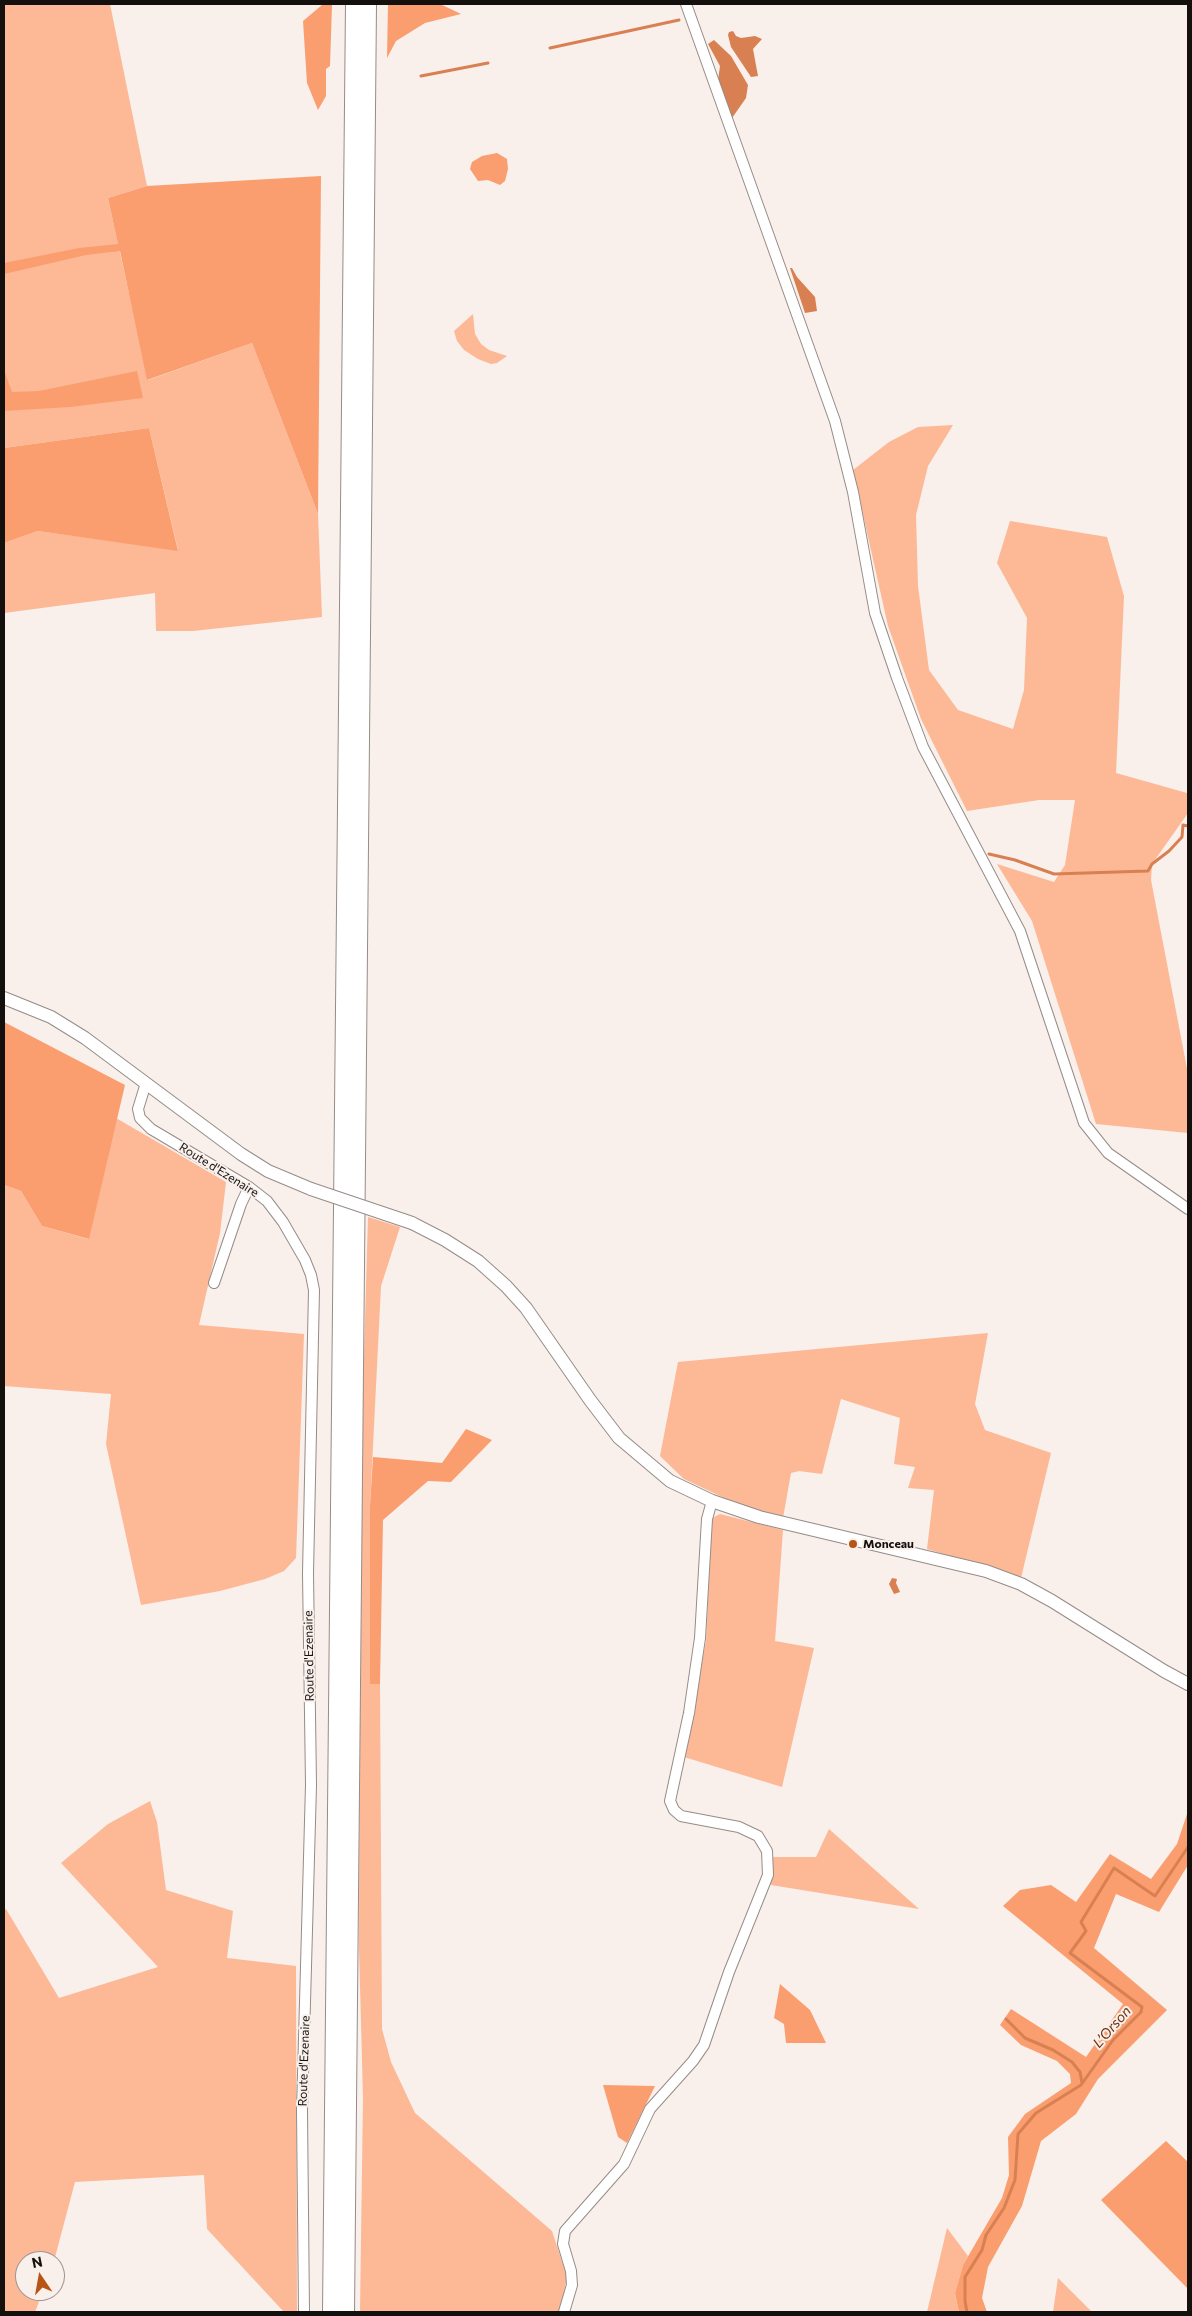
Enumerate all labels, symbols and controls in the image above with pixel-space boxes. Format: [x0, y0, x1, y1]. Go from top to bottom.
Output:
street label: Route d'Ezenaire [177, 1140, 261, 1200]
place label: Monceau [863, 1537, 914, 1551]
marker: Monceau [847, 1538, 859, 1550]
street label: Route d'Ezenaire [301, 1610, 317, 1702]
water label: L’Orson [1089, 2003, 1135, 2051]
street label: Route d'Ezenaire [295, 2015, 313, 2107]
north arrow [15, 2251, 65, 2301]
text: N [30, 2252, 44, 2271]

